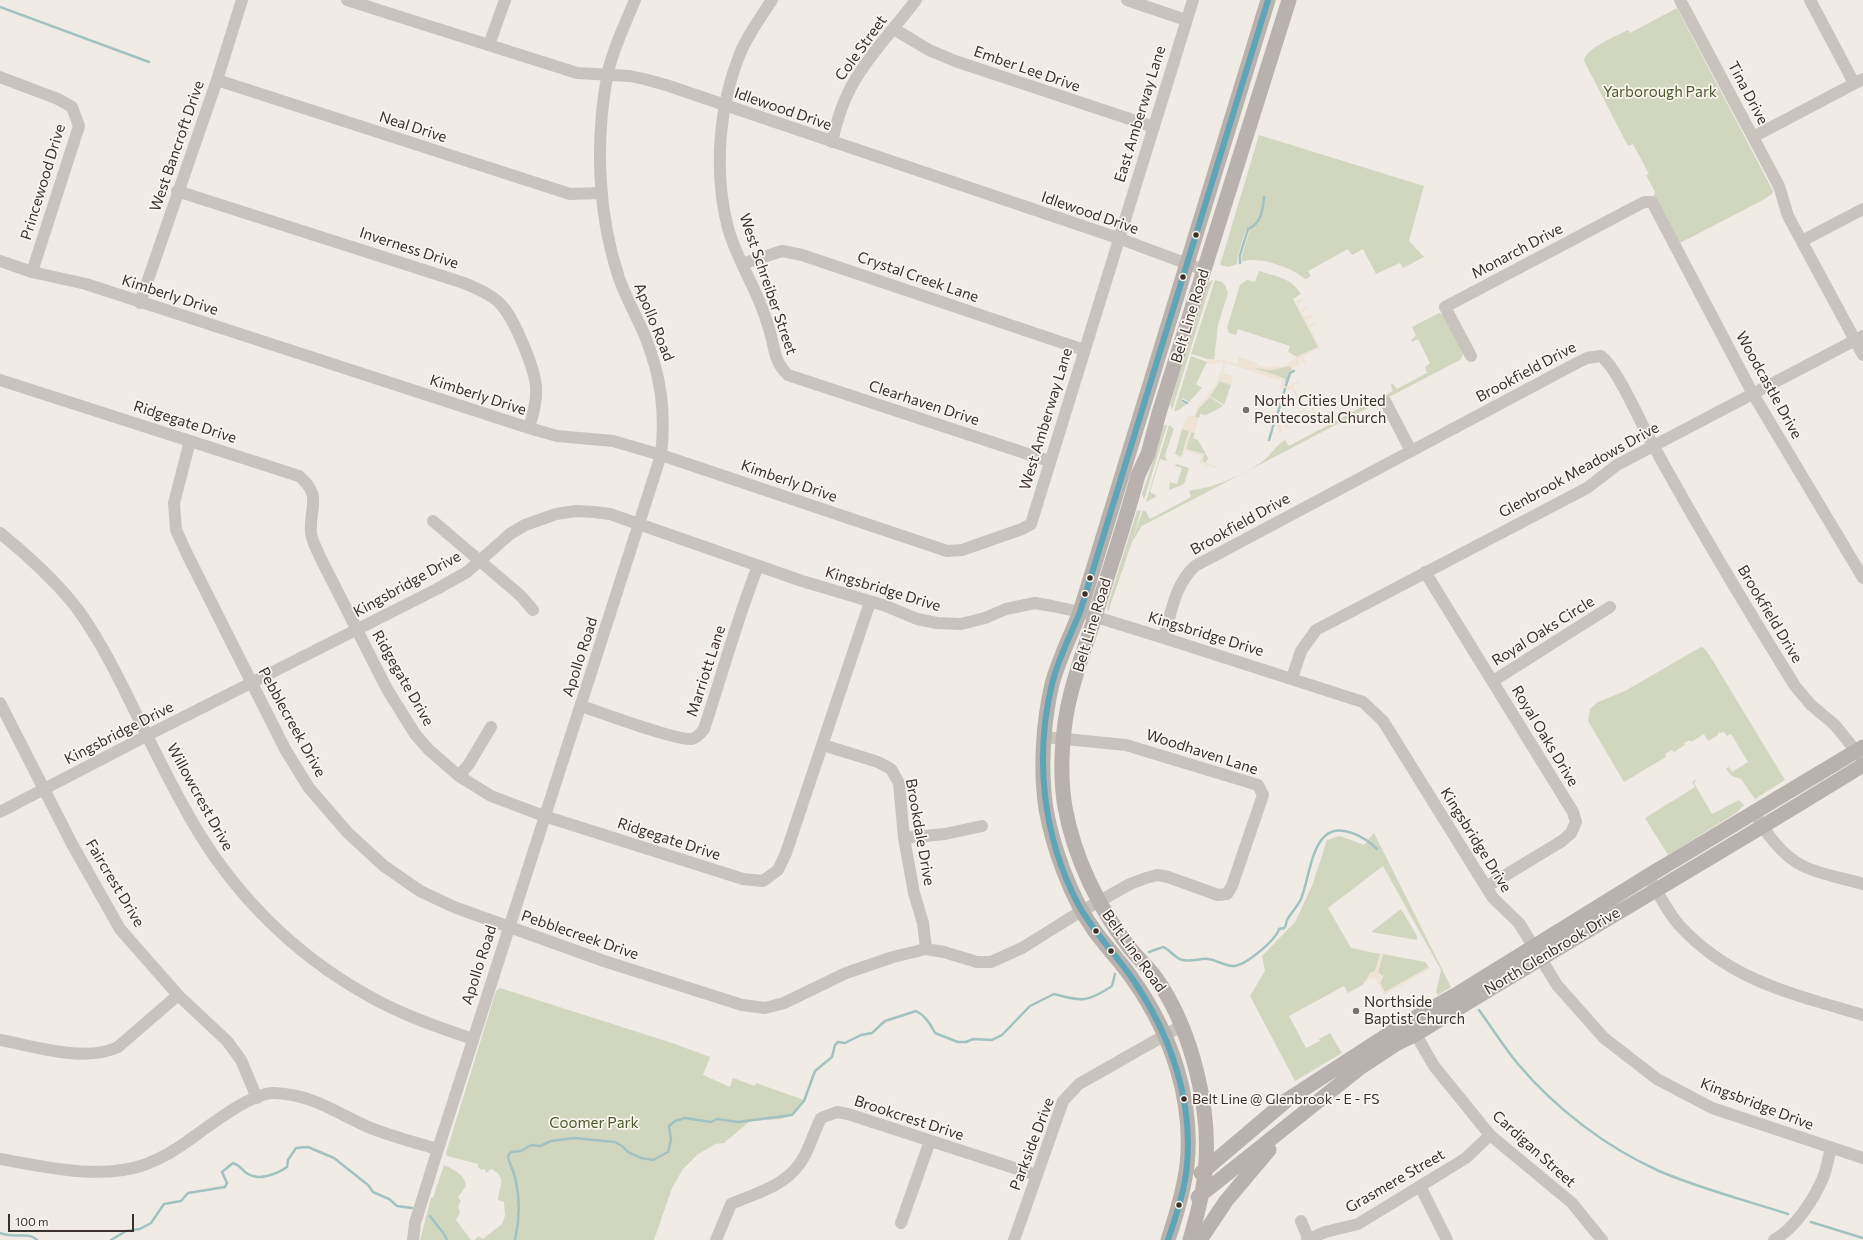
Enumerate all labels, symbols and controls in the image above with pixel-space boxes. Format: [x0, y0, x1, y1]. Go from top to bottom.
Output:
street label: Cole Street [831, 12, 891, 84]
street label: Ember Lee Drive [972, 42, 1082, 96]
street label: East Amberway Lane [1111, 44, 1169, 184]
street label: Tina Drive [1724, 58, 1772, 128]
street label: West Bancroft Drive [146, 78, 208, 214]
park label: Yarborough Park [1603, 83, 1717, 101]
street label: Idlewood Drive [732, 84, 834, 134]
street label: Neal Drive [377, 108, 449, 146]
street label: Princewood Drive [17, 122, 69, 242]
street label: Idlewood Drive [1039, 188, 1141, 238]
street label: West Schreiber Street [735, 211, 801, 357]
street label: Monarch Drive [1468, 219, 1566, 283]
street label: Inverness Drive [357, 223, 461, 273]
unlabelled marker [1191, 230, 1201, 240]
street label: Crystal Creek Lane [855, 248, 981, 306]
street label: Belt Line Road [1167, 267, 1213, 365]
street label: Kimberly Drive [119, 271, 221, 319]
unlabelled marker [1178, 272, 1188, 282]
street label: Apollo Road [630, 280, 678, 364]
street label: Woodcastle Drive [1732, 328, 1806, 442]
street label: Brookfield Drive [1473, 338, 1579, 406]
street label: West Amberway Lane [1016, 346, 1076, 492]
street label: Kimberly Drive [427, 371, 529, 419]
street label: Clearhaven Drive [866, 377, 982, 429]
place label: North Cities United Pentecostal Church [1254, 392, 1386, 427]
street label: Ridgegate Drive [131, 397, 239, 447]
marker: North Cities United Pentecostal Church [1241, 405, 1251, 415]
street label: Glenbrook Meadows Drive [1496, 418, 1662, 522]
street label: Kimberly Drive [739, 456, 839, 506]
street label: Brookfield Drive [1187, 489, 1293, 559]
street label: Kingsbridge Drive [350, 547, 464, 621]
street label: Brookfield Drive [1734, 562, 1806, 666]
street label: Kingsbridge Drive [823, 563, 943, 615]
unlabelled marker [1085, 573, 1095, 583]
street label: Belt Line Road [1069, 576, 1115, 674]
unlabelled marker [1080, 589, 1090, 599]
street label: Royal Oaks Circle [1488, 592, 1598, 670]
street label: Kingsbridge Drive [1146, 608, 1266, 660]
street label: Apollo Road [559, 615, 601, 699]
street label: Marriott Lane [683, 623, 729, 719]
street label: Ridgegate Drive [368, 627, 438, 729]
street label: Pebblecreek Drive [254, 664, 330, 780]
street label: Royal Oaks Drive [1508, 682, 1582, 790]
street label: Kingsbridge Drive [62, 698, 176, 768]
street label: Woodhaven Lane [1144, 725, 1260, 779]
street label: Willowcrest Drive [163, 740, 237, 854]
street label: Brookdale Drive [902, 777, 938, 887]
street label: Kingsbridge Drive [1437, 784, 1515, 896]
street label: Ridgegate Drive [615, 814, 723, 864]
street label: Faircrest Drive [82, 836, 148, 930]
street label: North Glenbrook Drive [1481, 903, 1623, 999]
street label: Belt Line Road [1098, 906, 1170, 996]
street label: Pebblecreek Drive [519, 907, 641, 963]
street label: Apollo Road [458, 923, 500, 1007]
unlabelled marker [1091, 926, 1101, 936]
unlabelled marker [1106, 946, 1116, 956]
place label: Northside Baptist Church [1364, 993, 1465, 1028]
marker: Northside Baptist Church [1351, 1006, 1361, 1016]
street label: Kingsbridge Drive [1698, 1074, 1816, 1134]
place label: Belt Line @ Glenbrook - E - FS [1192, 1091, 1379, 1107]
street label: Brookcrest Drive [852, 1092, 966, 1144]
marker: Belt Line @ Glenbrook - E - FS [1179, 1094, 1189, 1104]
street label: Parkside Drive [1006, 1095, 1058, 1193]
street label: Cardigan Street [1489, 1107, 1579, 1191]
park label: Coomer Park [549, 1114, 639, 1132]
street label: Grasmere Street [1342, 1145, 1448, 1217]
unlabelled marker [1174, 1200, 1184, 1210]
scale bar [10, 1206, 136, 1232]
text: 100 m [15, 1214, 49, 1228]

